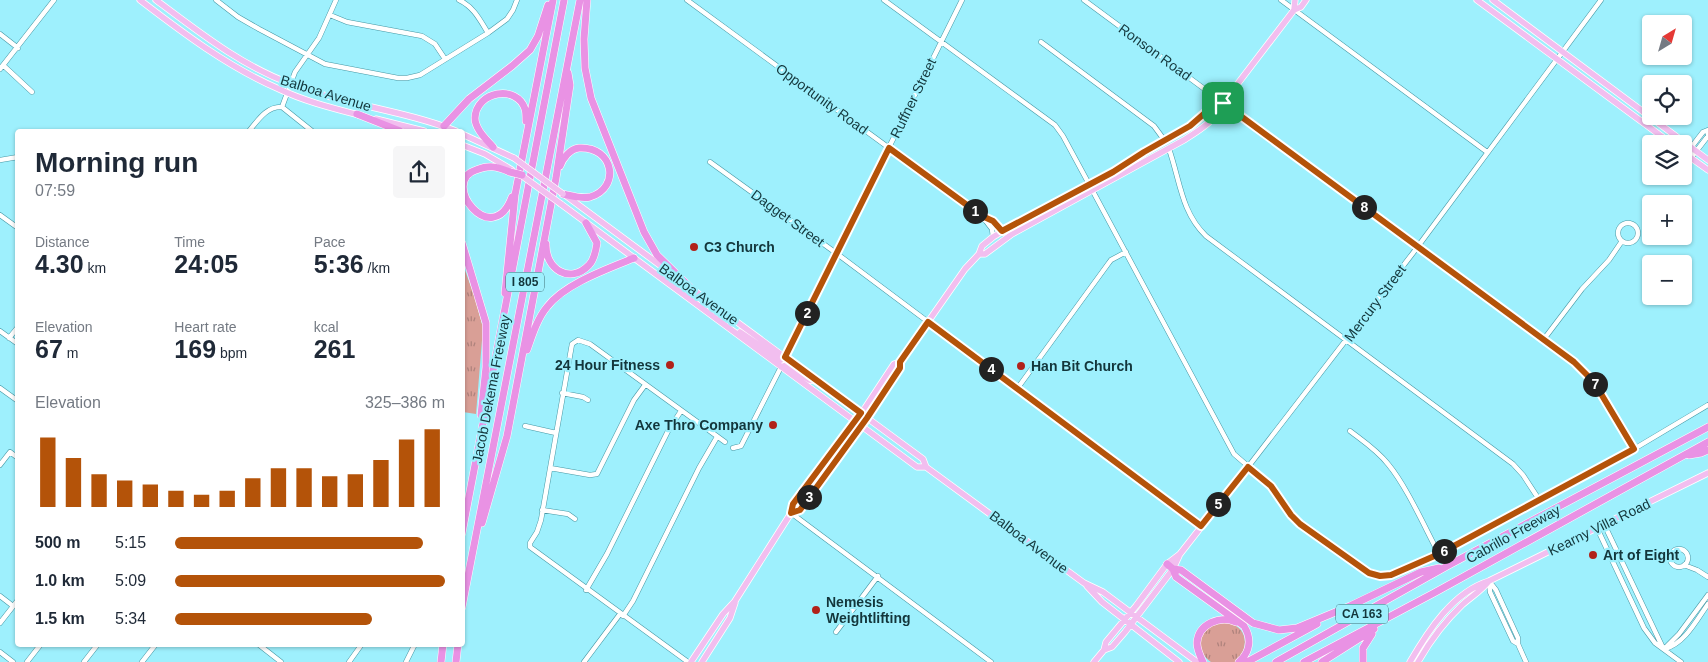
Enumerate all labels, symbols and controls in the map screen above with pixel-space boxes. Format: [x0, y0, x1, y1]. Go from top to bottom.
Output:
north arrow [1642, 15, 1692, 65]
map controls [1642, 15, 1692, 305]
street label: Ronson Road [1116, 20, 1194, 84]
street label: Ruffner Street [887, 55, 939, 141]
street label: Opportunity Road [773, 60, 871, 138]
street label: Balboa Avenue [279, 72, 373, 114]
button: locate [1642, 75, 1692, 125]
pin [1202, 82, 1244, 124]
icon: arrive [1209, 89, 1237, 117]
button: layers [1642, 135, 1692, 185]
button: share [393, 146, 445, 198]
text: Morning run [35, 147, 198, 178]
text: 07:59 [35, 182, 75, 199]
street label: Dagget Street [748, 186, 828, 250]
pin: 8 [1352, 194, 1376, 220]
button: + [1642, 195, 1692, 245]
pin: 1 [962, 198, 988, 224]
text: 8 [1361, 199, 1368, 215]
text: 1 [972, 203, 979, 219]
text: Distance [35, 234, 89, 250]
text: Time [174, 234, 205, 250]
text: Pace [314, 234, 346, 250]
place label: C3 Church [704, 239, 775, 255]
marker: C3 Church [688, 241, 700, 253]
text: 4.30 [35, 250, 84, 278]
text: 24:05 [174, 250, 238, 278]
text: 5:36 [314, 250, 364, 278]
button: − [1642, 255, 1692, 305]
text: km [84, 260, 106, 276]
text: /km [364, 260, 390, 276]
street label: Balboa Avenue [656, 260, 742, 328]
street label: Mercury Street [1341, 261, 1409, 344]
road number: I 805 [506, 272, 544, 292]
pin: 2 [794, 300, 820, 326]
text: 2 [804, 305, 811, 321]
street label: Jacob Dekema Freeway [469, 313, 513, 465]
text: Elevation [35, 319, 93, 335]
text: Heart rate [174, 319, 237, 335]
text: kcal [314, 319, 339, 335]
text: 67 [35, 335, 63, 363]
text: 169 [174, 335, 216, 363]
text: 261 [314, 335, 355, 363]
text: m [63, 345, 78, 361]
text: bpm [216, 345, 247, 361]
pin: 4 [978, 356, 1004, 382]
place label: 24 Hour Fitness [555, 357, 660, 373]
place label: Han Bit Church [1031, 358, 1133, 374]
marker: 24 Hour Fitness [664, 359, 676, 371]
marker: Han Bit Church [1015, 360, 1027, 372]
text: 4 [988, 361, 995, 377]
pin: 7 [1582, 372, 1608, 396]
text: 7 [1592, 376, 1599, 392]
text: Elevation [35, 394, 101, 411]
text: 325–386 m [365, 394, 445, 411]
place label: Axe Thro Company [635, 417, 763, 433]
marker: Axe Thro Company [767, 419, 779, 431]
pin: 3 [796, 484, 822, 510]
text: 3 [806, 489, 813, 505]
pin: 5 [1206, 492, 1230, 516]
street label: Kearny Villa Road [1545, 495, 1653, 559]
text: 5 [1215, 496, 1222, 512]
street label: Cabrillo Freeway [1463, 502, 1563, 566]
street label: Balboa Avenue [987, 507, 1071, 577]
text: 500 m [35, 534, 80, 551]
text: 5:15 [115, 534, 146, 551]
pin: 6 [1432, 538, 1456, 564]
text: 6 [1441, 543, 1448, 559]
place label: Art of Eight [1603, 547, 1680, 563]
marker: Art of Eight [1587, 549, 1599, 561]
text: 1.0 km [35, 572, 85, 589]
text: 5:09 [115, 572, 146, 589]
place label: Nemesis Weightlifting [826, 594, 911, 626]
marker: Nemesis Weightlifting [810, 604, 822, 616]
road number: CA 163 [1336, 604, 1388, 624]
text: 1.5 km [35, 610, 85, 627]
text: 5:34 [115, 610, 146, 627]

